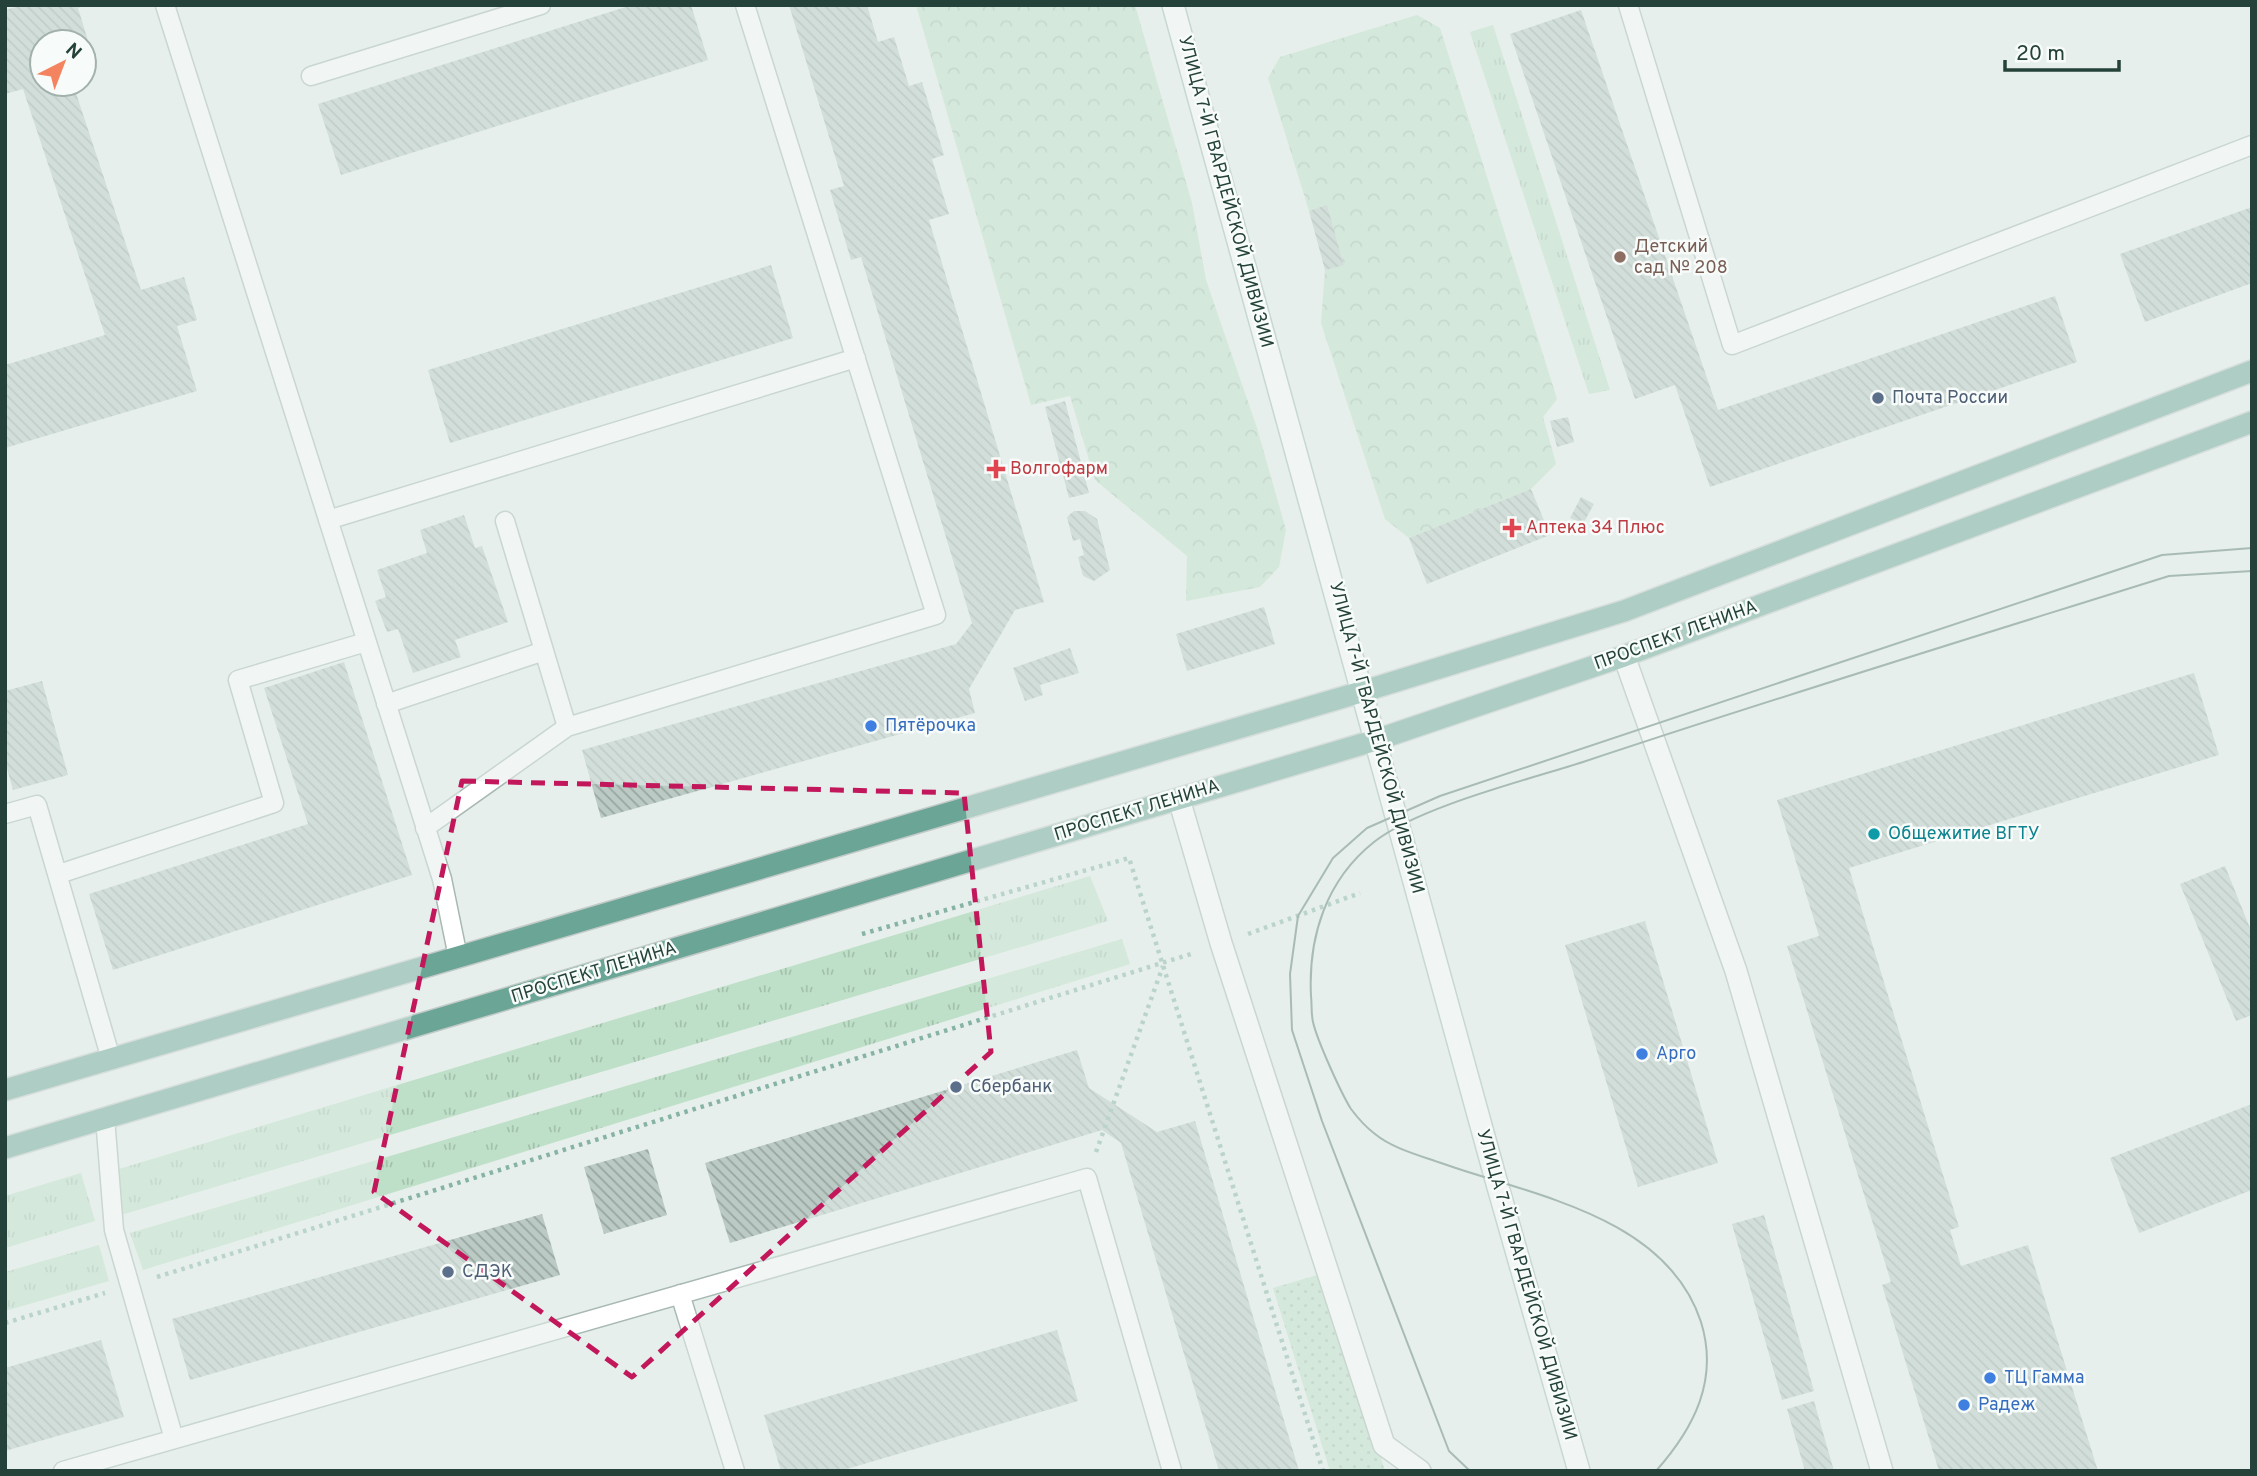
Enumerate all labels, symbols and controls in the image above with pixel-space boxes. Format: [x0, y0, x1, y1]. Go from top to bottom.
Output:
north arrow [28, 28, 98, 98]
scale bar [2005, 28, 2119, 72]
street label: УЛИЦА 7-Й ГВАРДЕЙСКОЙ ДИВИЗИИ [1172, 33, 1280, 351]
text: N [60, 38, 86, 65]
text: 20 m [2016, 41, 2065, 68]
place label: Детский сад № 208 [1634, 236, 1728, 280]
marker: Детский сад № 208 [1612, 249, 1628, 265]
place label: Почта России [1892, 387, 2008, 410]
marker: Почта России [1870, 390, 1886, 406]
place label: Волгофарм [1010, 458, 1108, 481]
marker: Волгофарм [988, 461, 1004, 477]
place label: Аптека 34 Плюс [1526, 517, 1665, 540]
marker: Аптека 34 Плюс [1504, 520, 1520, 536]
street label: УЛИЦА 7-Й ГВАРДЕЙСКОЙ ДИВИЗИИ [1323, 579, 1431, 897]
street label: ПРОСПЕКТ ЛЕНИНА [1591, 596, 1761, 676]
place label: Пятёрочка [885, 715, 976, 738]
marker: Пятёрочка [863, 718, 879, 734]
street label: ПРОСПЕКТ ЛЕНИНА [1052, 775, 1222, 847]
place label: Общежитие ВГТУ [1888, 823, 2040, 846]
marker: Общежитие ВГТУ [1866, 826, 1882, 842]
street label: ПРОСПЕКТ ЛЕНИНА [509, 937, 679, 1009]
place label: Арго [1656, 1043, 1696, 1066]
marker: Арго [1634, 1046, 1650, 1062]
place label: Сбербанк [970, 1076, 1053, 1099]
marker: Сбербанк [948, 1079, 964, 1095]
street label: УЛИЦА 7-Й ГВАРДЕЙСКОЙ ДИВИЗИИ [1471, 1126, 1583, 1443]
place label: СДЭК [462, 1261, 513, 1284]
marker: СДЭК [440, 1264, 456, 1280]
place label: ТЦ Гамма [2004, 1367, 2085, 1390]
marker: ТЦ Гамма [1982, 1370, 1998, 1386]
place label: Радеж [1978, 1394, 2035, 1417]
marker: Радеж [1956, 1397, 1972, 1413]

